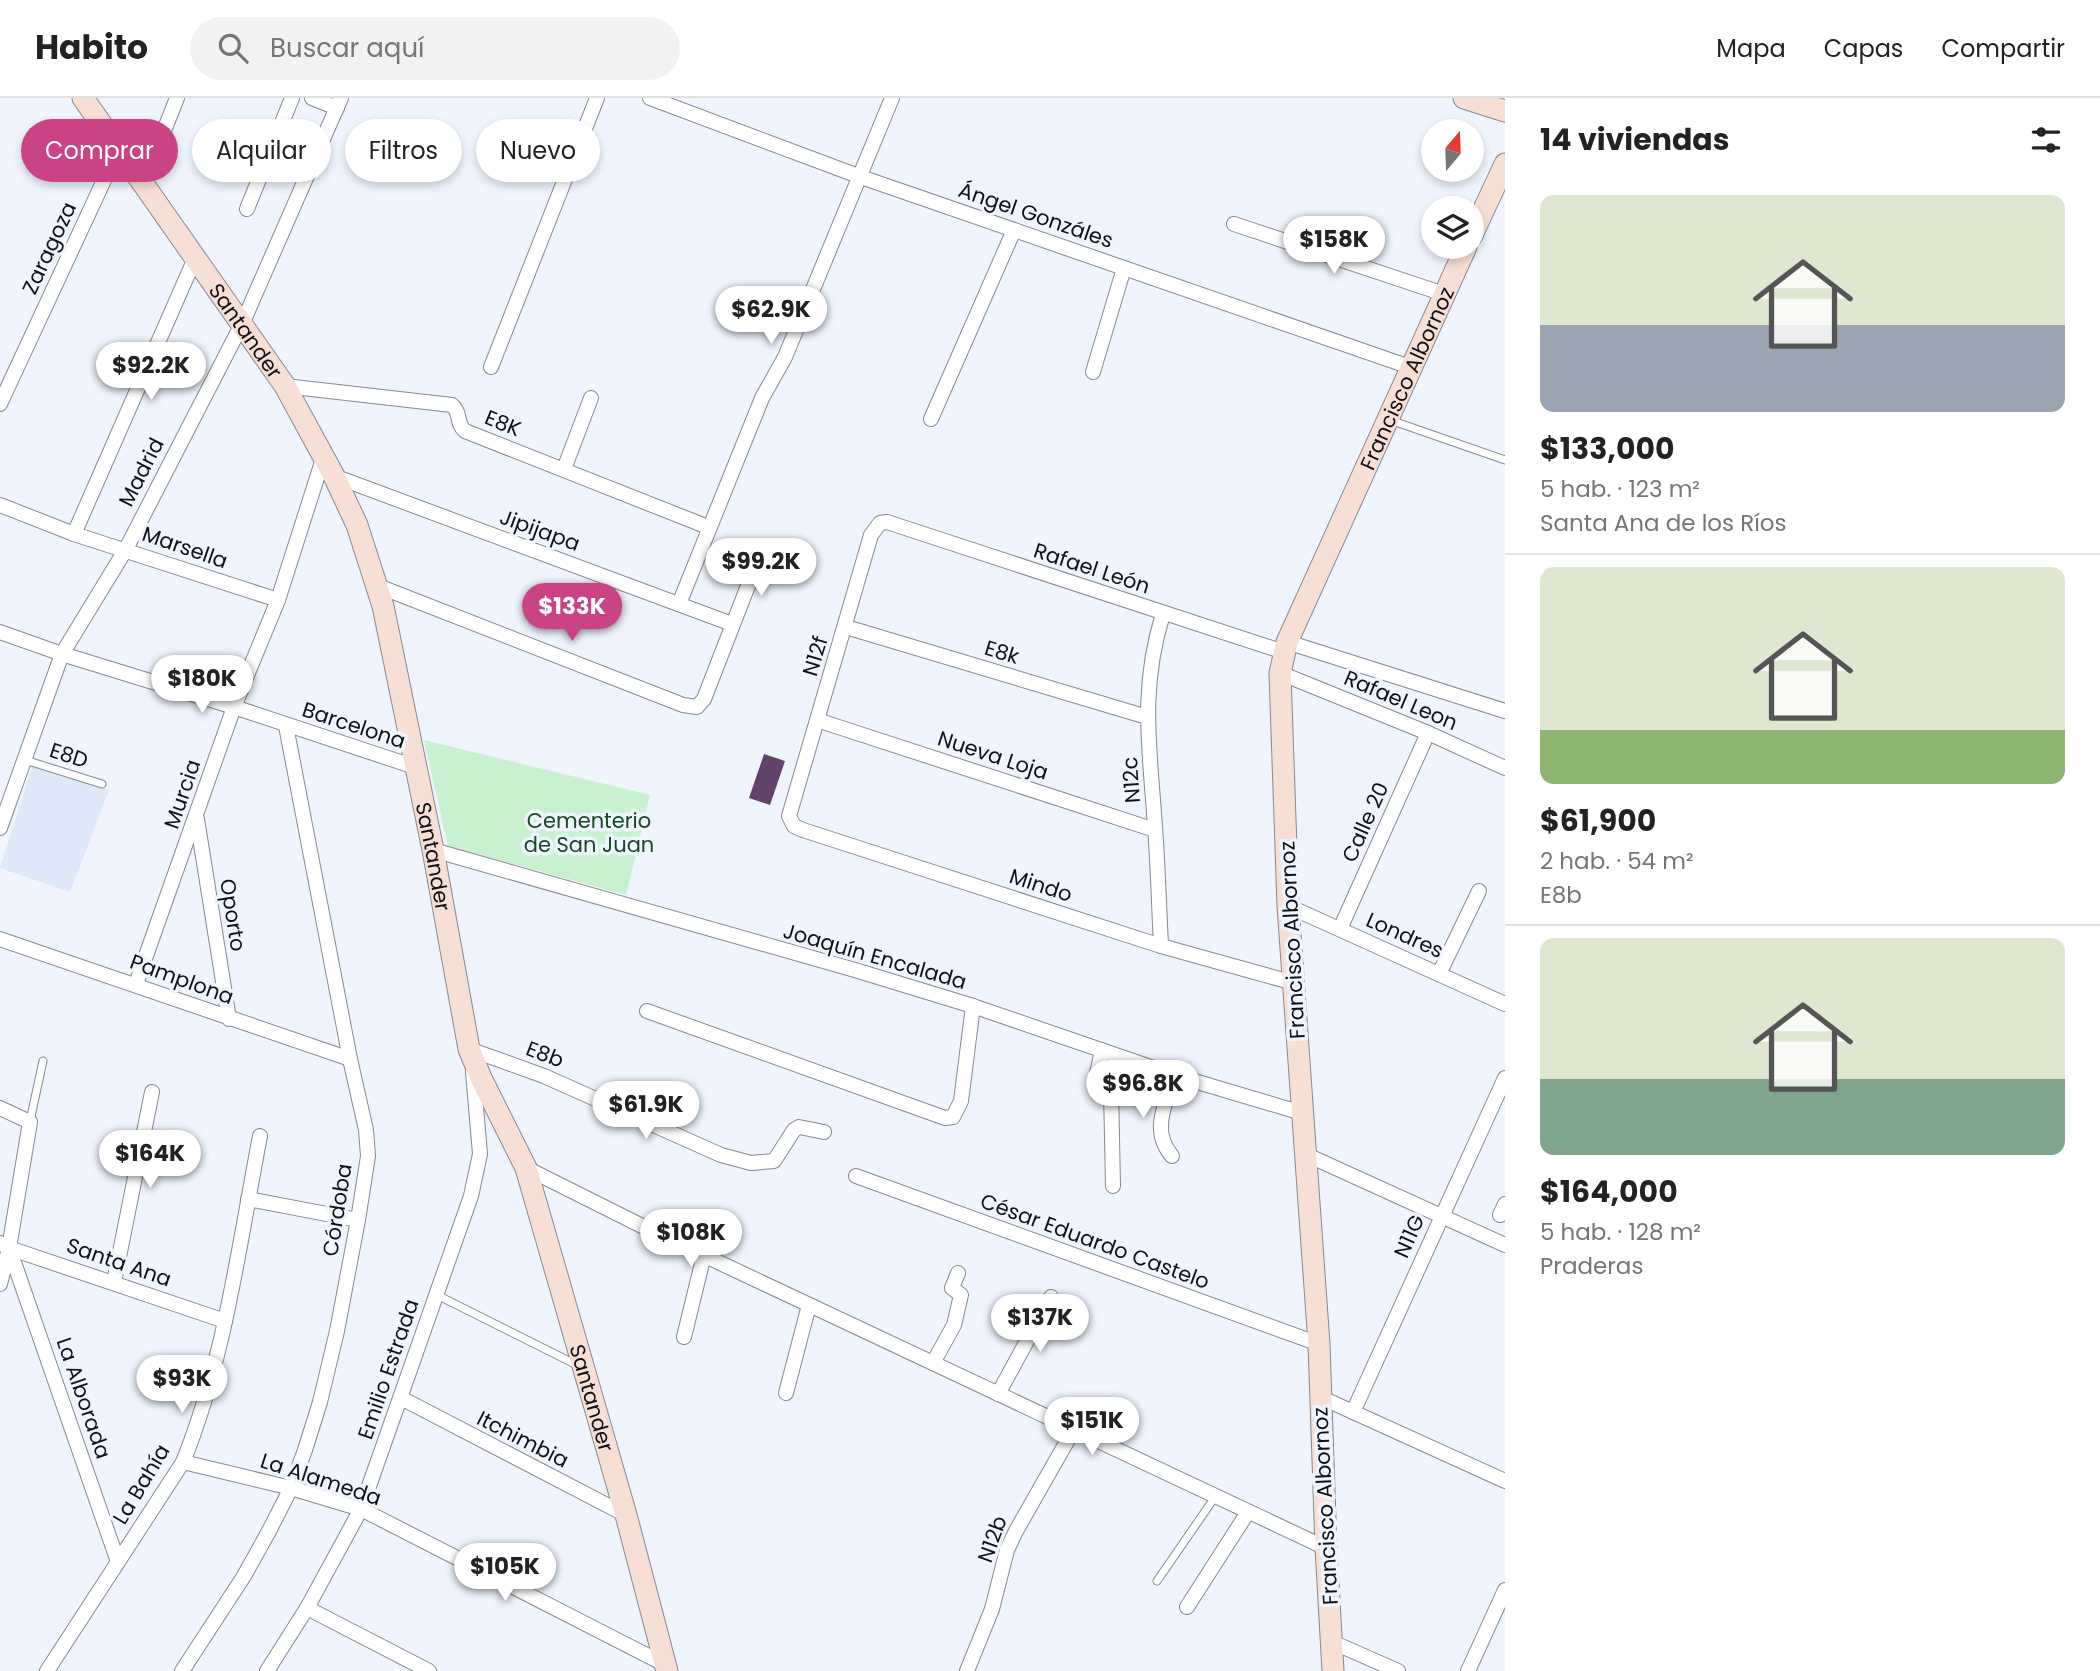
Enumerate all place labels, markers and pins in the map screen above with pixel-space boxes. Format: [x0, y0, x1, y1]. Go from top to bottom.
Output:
pin: $158K [1285, 216, 1383, 276]
pin: $62.9K [714, 286, 828, 346]
pin: $92.2K [94, 342, 208, 402]
pin: $99.2K [704, 538, 818, 598]
pin: $133K [523, 584, 621, 643]
pin: $180K [153, 656, 251, 715]
pin: $96.8K [1086, 1060, 1200, 1120]
pin: $61.9K [589, 1082, 703, 1141]
pin: $164K [101, 1130, 199, 1190]
pin: $108K [642, 1210, 740, 1269]
pin: $137K [991, 1294, 1089, 1354]
pin: $93K [141, 1356, 223, 1415]
pin: $151K [1043, 1398, 1141, 1457]
pin: $105K [456, 1544, 554, 1603]

